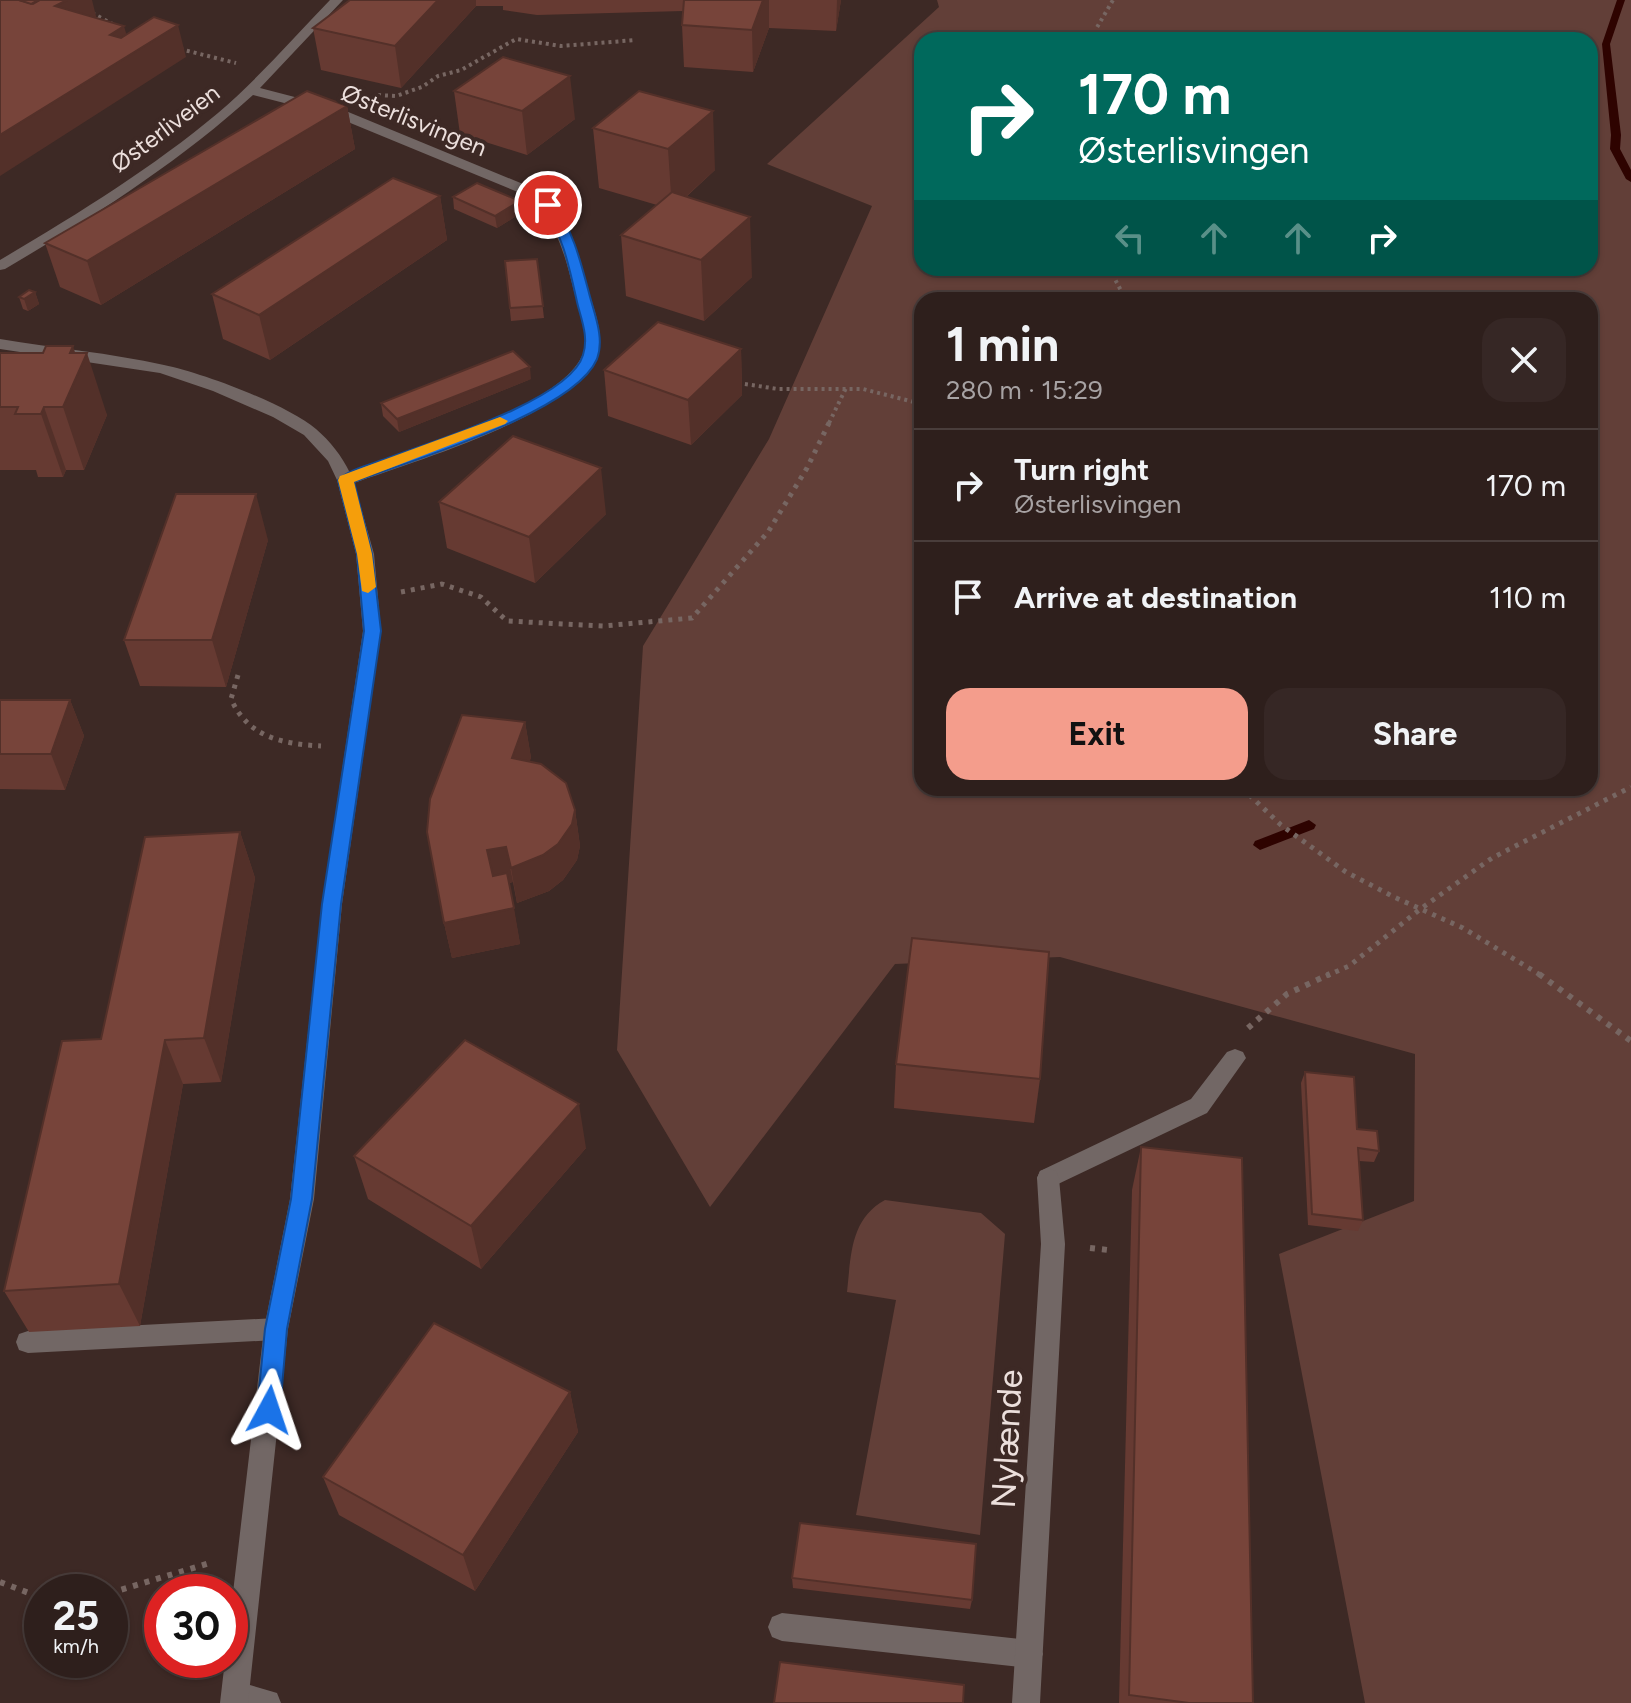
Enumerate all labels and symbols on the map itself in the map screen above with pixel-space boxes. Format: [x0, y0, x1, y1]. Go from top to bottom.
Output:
street label: Østerliveien [105, 78, 225, 178]
street label: Østerlisvingen [337, 78, 491, 162]
pin [514, 171, 582, 239]
position arrow [227, 1368, 311, 1452]
street label: Nylænde [983, 1369, 1031, 1509]
speed limit sign: 30 [144, 1574, 248, 1678]

